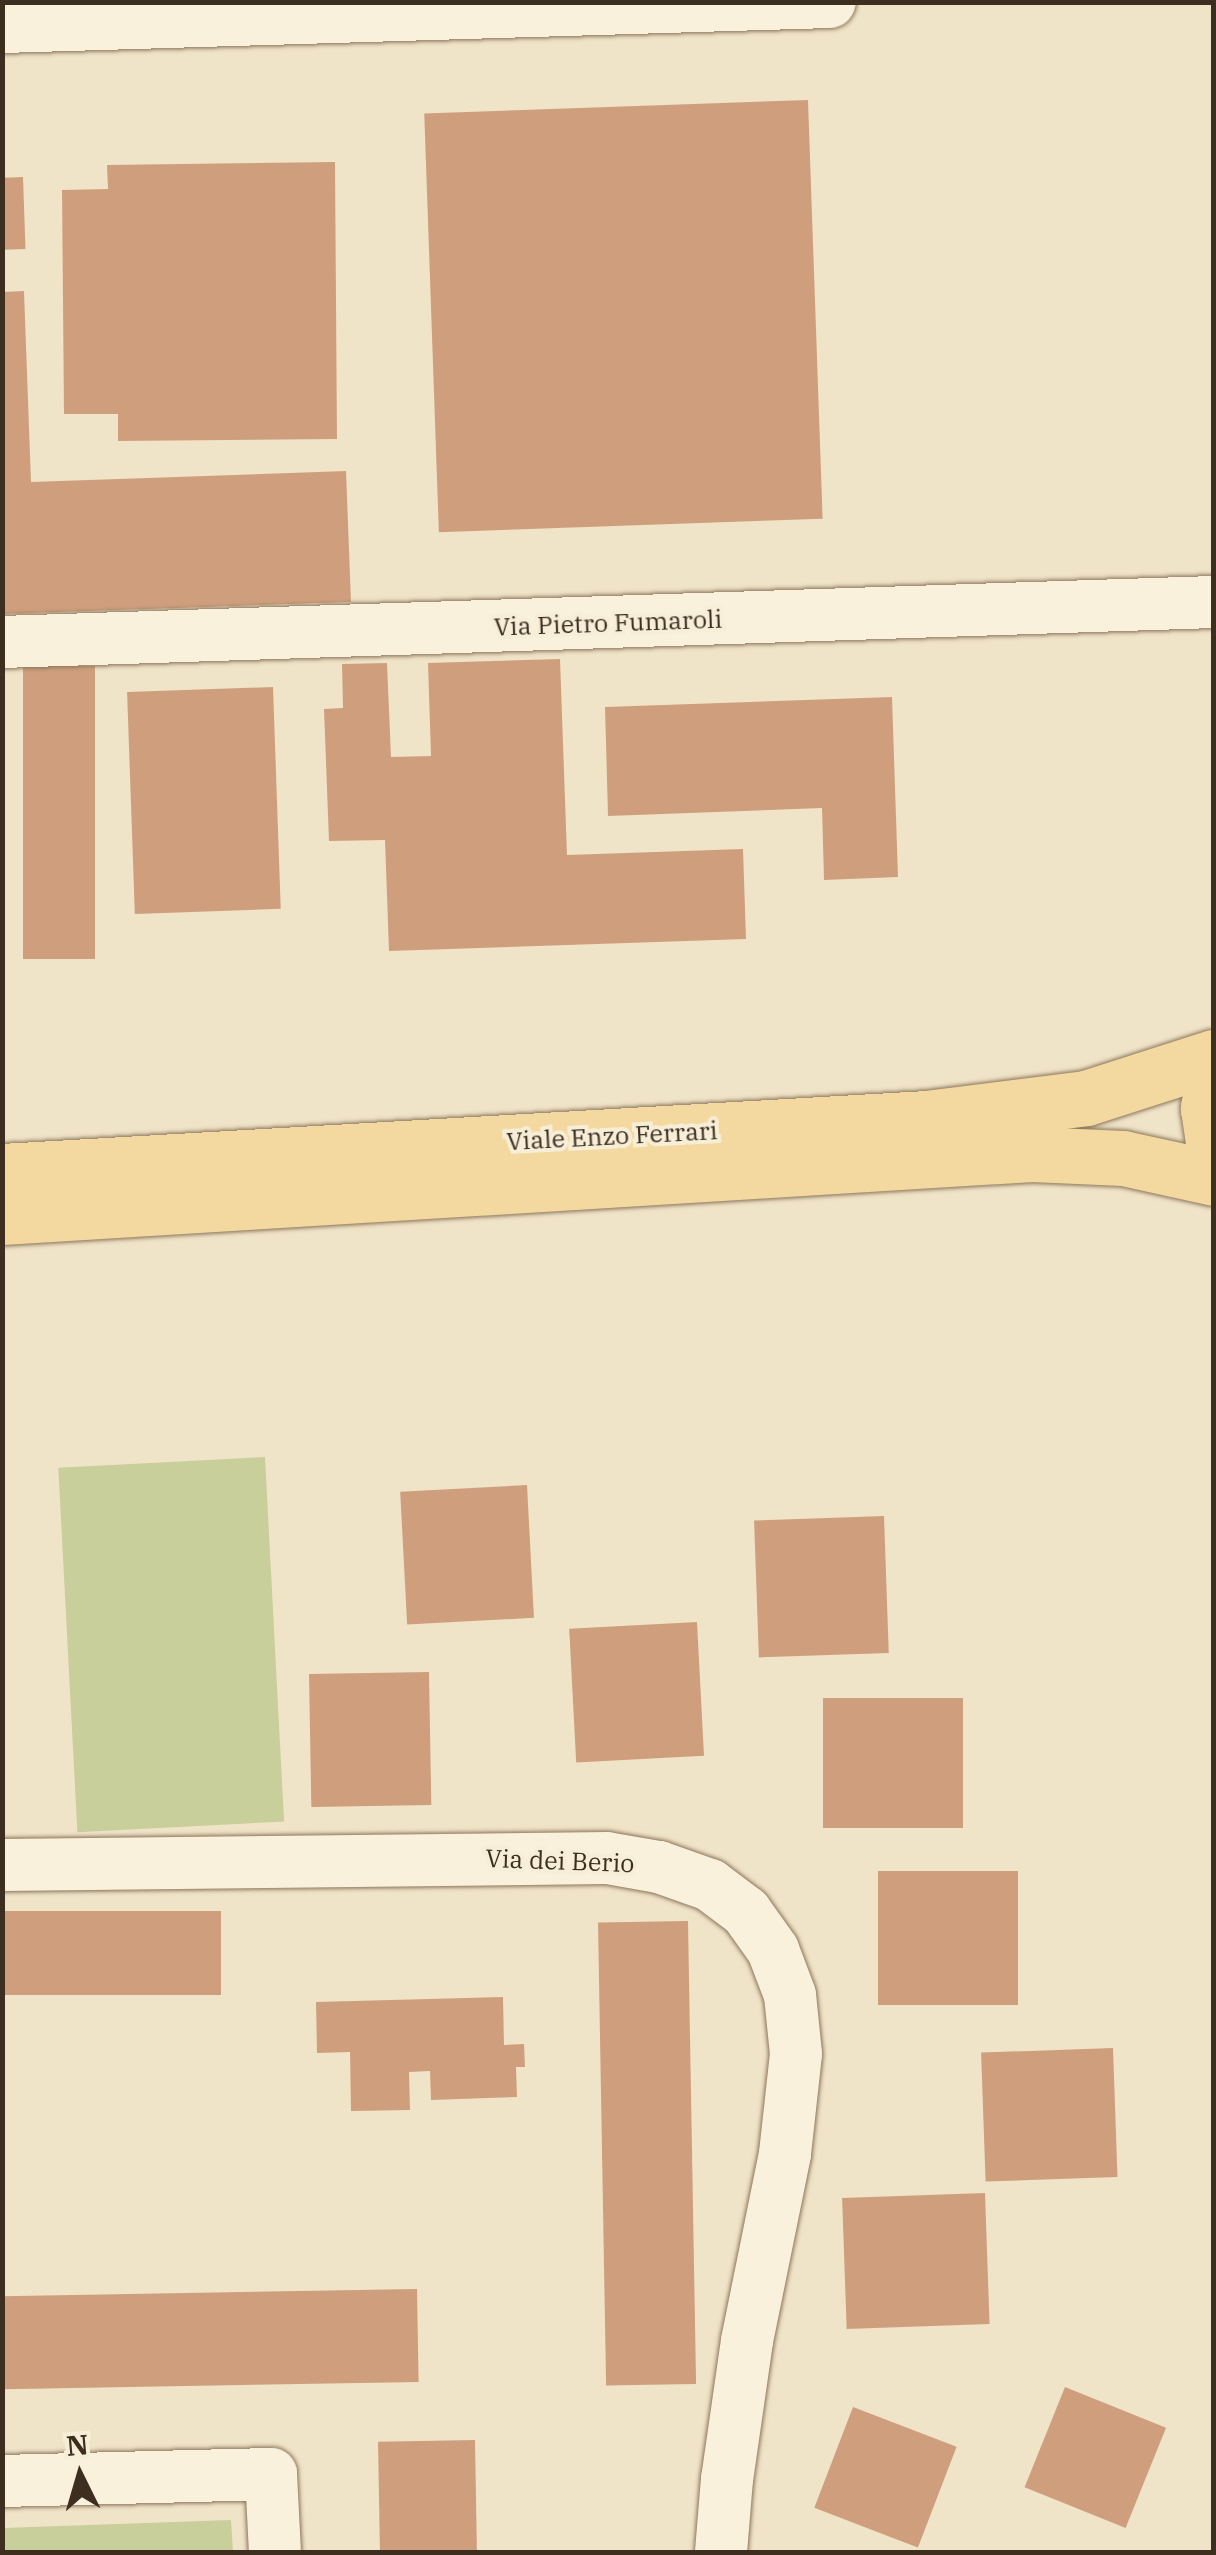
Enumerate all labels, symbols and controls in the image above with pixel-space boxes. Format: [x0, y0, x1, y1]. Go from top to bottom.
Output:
street label: Via Pietro Fumaroli [493, 604, 723, 642]
street label: Viale Enzo Ferrari [506, 1115, 718, 1157]
street label: Via dei Berio [485, 1843, 635, 1879]
north arrow [30, 2425, 130, 2525]
text: N [65, 2425, 90, 2464]

